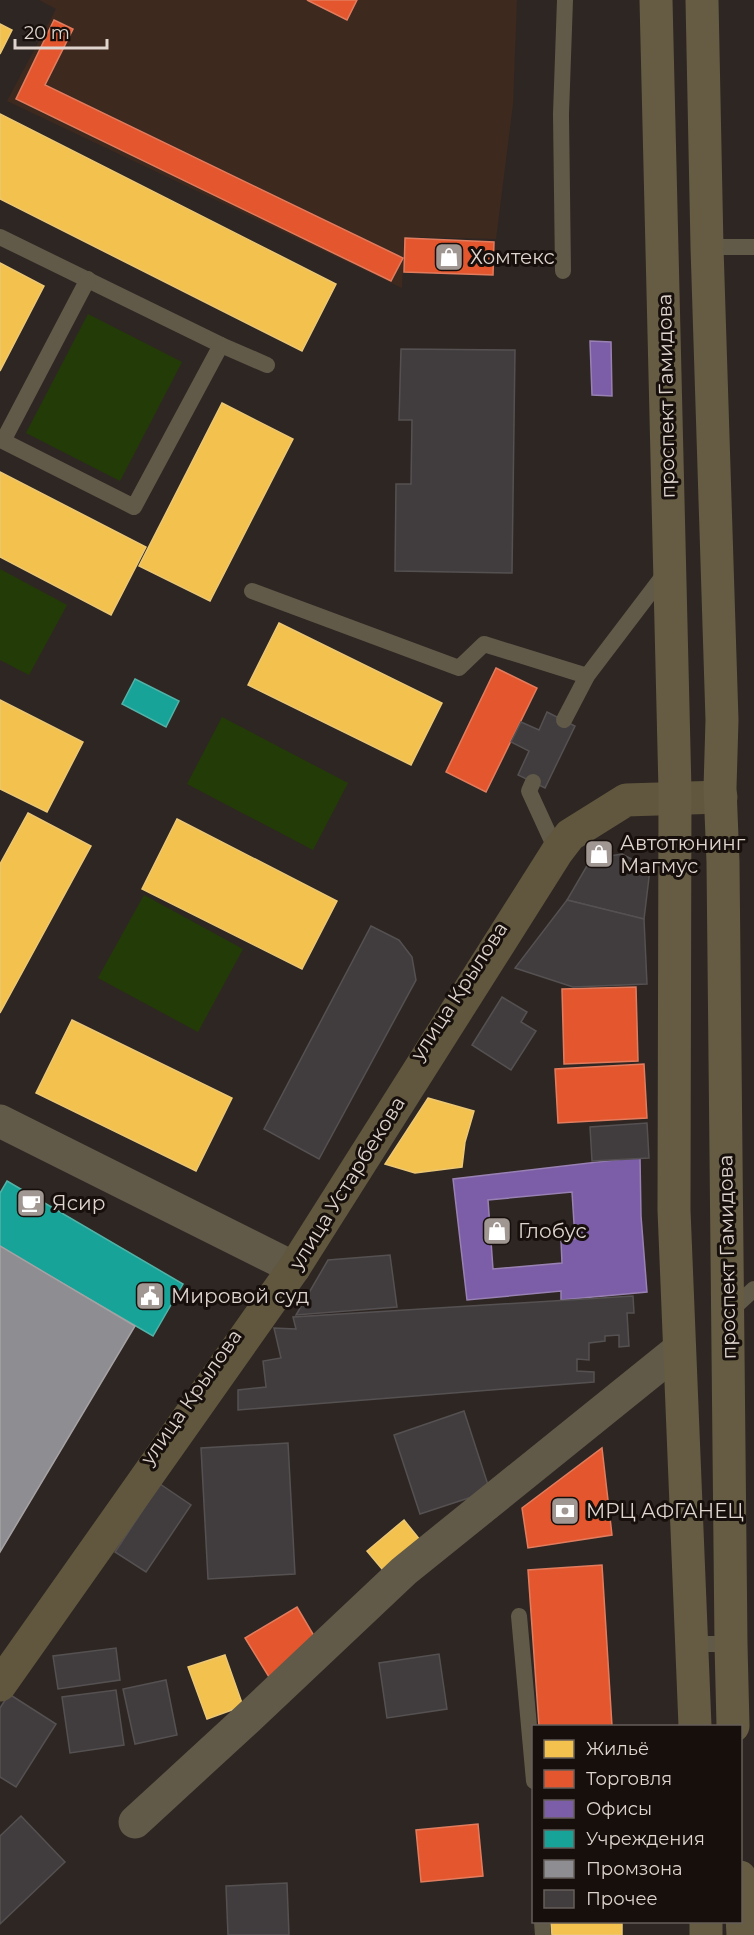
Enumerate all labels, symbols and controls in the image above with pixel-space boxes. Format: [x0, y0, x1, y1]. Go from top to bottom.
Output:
scale bar [15, 12, 106, 50]
text: 20 m [24, 22, 70, 44]
shop icon: Хомтекс [433, 241, 465, 273]
place label: Хомтекс [470, 245, 555, 269]
street label: проспект Гамидова [652, 293, 680, 499]
place label: Автотюнинг Магмус [620, 831, 746, 878]
shop icon: Автотюнинг Магмус [583, 838, 615, 870]
street label: улица Крылова [405, 917, 513, 1066]
street label: улица Устарбекова [283, 1092, 410, 1275]
street label: проспект Гамидова [713, 1154, 741, 1360]
cafe icon: Ясир [15, 1187, 47, 1219]
place label: Ясир [52, 1191, 105, 1215]
shop icon: Глобус [481, 1215, 513, 1247]
place label: Глобус [518, 1219, 587, 1243]
public building icon: Мировой суд [134, 1280, 166, 1312]
place label: Мировой суд [171, 1284, 309, 1308]
street label: улица Крылова [135, 1325, 247, 1470]
bank icon: МРЦ АФГАНЕЦ [549, 1495, 581, 1527]
place label: МРЦ АФГАНЕЦ [586, 1499, 744, 1523]
legend [532, 1725, 742, 1923]
text: Жильё [586, 1738, 649, 1760]
text: Торговля [586, 1768, 672, 1790]
text: Офисы [586, 1798, 652, 1820]
text: Учреждения [586, 1828, 705, 1850]
text: Промзона [586, 1858, 683, 1880]
text: Прочее [586, 1888, 658, 1910]

